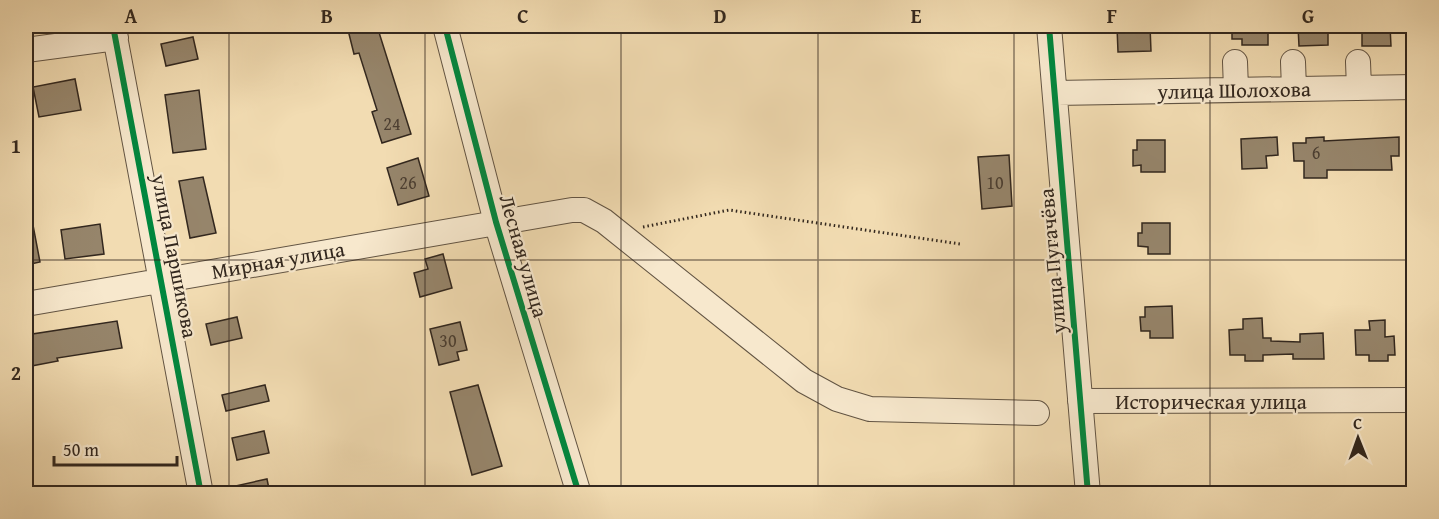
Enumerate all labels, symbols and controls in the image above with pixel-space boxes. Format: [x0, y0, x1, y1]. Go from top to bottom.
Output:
text: A [125, 1, 138, 30]
text: B [321, 1, 333, 30]
text: C [517, 1, 529, 30]
text: D [713, 1, 727, 30]
text: E [911, 1, 922, 30]
text: F [1107, 1, 1117, 30]
text: G [1302, 1, 1314, 30]
street label: улица Шолохова [1156, 73, 1311, 107]
house number: 24 [383, 110, 401, 137]
text: 1 [11, 131, 21, 160]
house number: 6 [1312, 139, 1320, 166]
house number: 26 [399, 169, 417, 196]
house number: 10 [986, 169, 1004, 196]
street label: улица Паршикова [144, 170, 206, 341]
street label: улица Пугачёва [1030, 187, 1074, 336]
street label: Лесная улица [492, 191, 556, 321]
street label: Мирная улица [209, 233, 347, 287]
house number: 30 [439, 327, 457, 354]
text: 2 [11, 358, 21, 387]
street label: Историческая улица [1115, 386, 1307, 417]
north arrow [1328, 408, 1388, 468]
text: С [1353, 411, 1362, 435]
scale bar [54, 429, 177, 467]
text: 50 m [63, 436, 99, 463]

